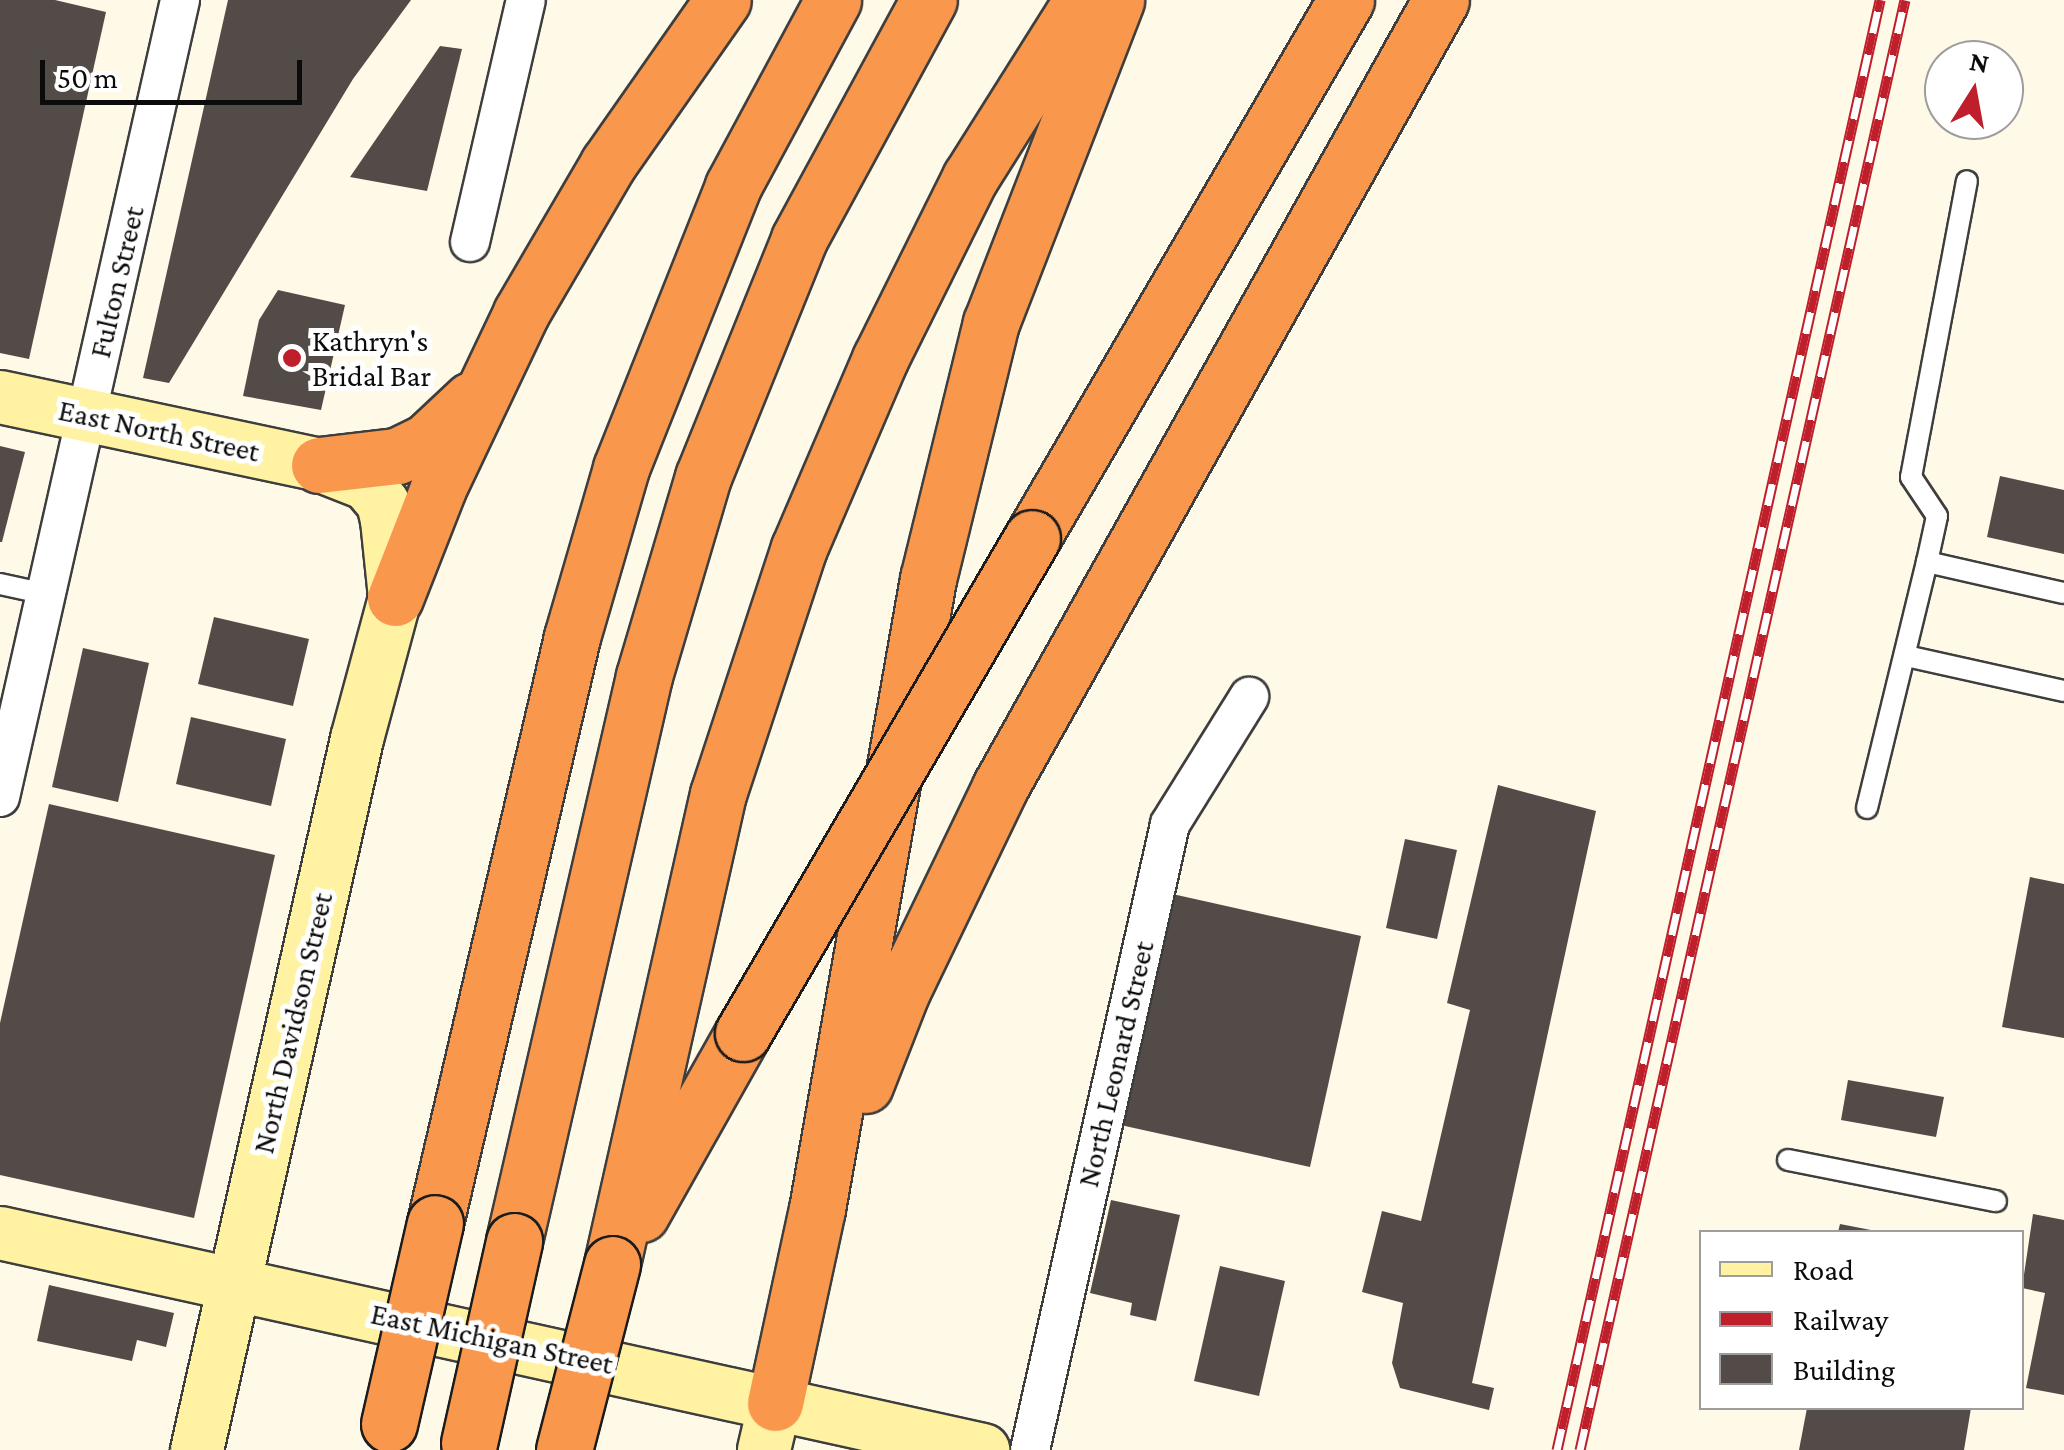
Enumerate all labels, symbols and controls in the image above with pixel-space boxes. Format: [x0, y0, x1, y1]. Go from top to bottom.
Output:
scale bar [45, 40, 308, 102]
north arrow [1924, 40, 2024, 140]
text: N [1967, 45, 1992, 79]
text: 50 m [57, 61, 118, 94]
street label: Fulton Street [82, 203, 152, 361]
place label: Kathryn's Bridal Bar [312, 323, 431, 394]
marker: Kathryn's Bridal Bar [281, 347, 303, 369]
street label: East North Street [55, 392, 263, 470]
street label: North Davidson Street [245, 889, 341, 1157]
street label: North Leonard Street [1070, 937, 1162, 1191]
legend [1699, 1230, 2024, 1410]
text: Road [1793, 1253, 1854, 1286]
street label: East Michigan Street [368, 1296, 616, 1382]
text: Railway [1793, 1303, 1888, 1336]
text: Building [1793, 1353, 1895, 1386]

